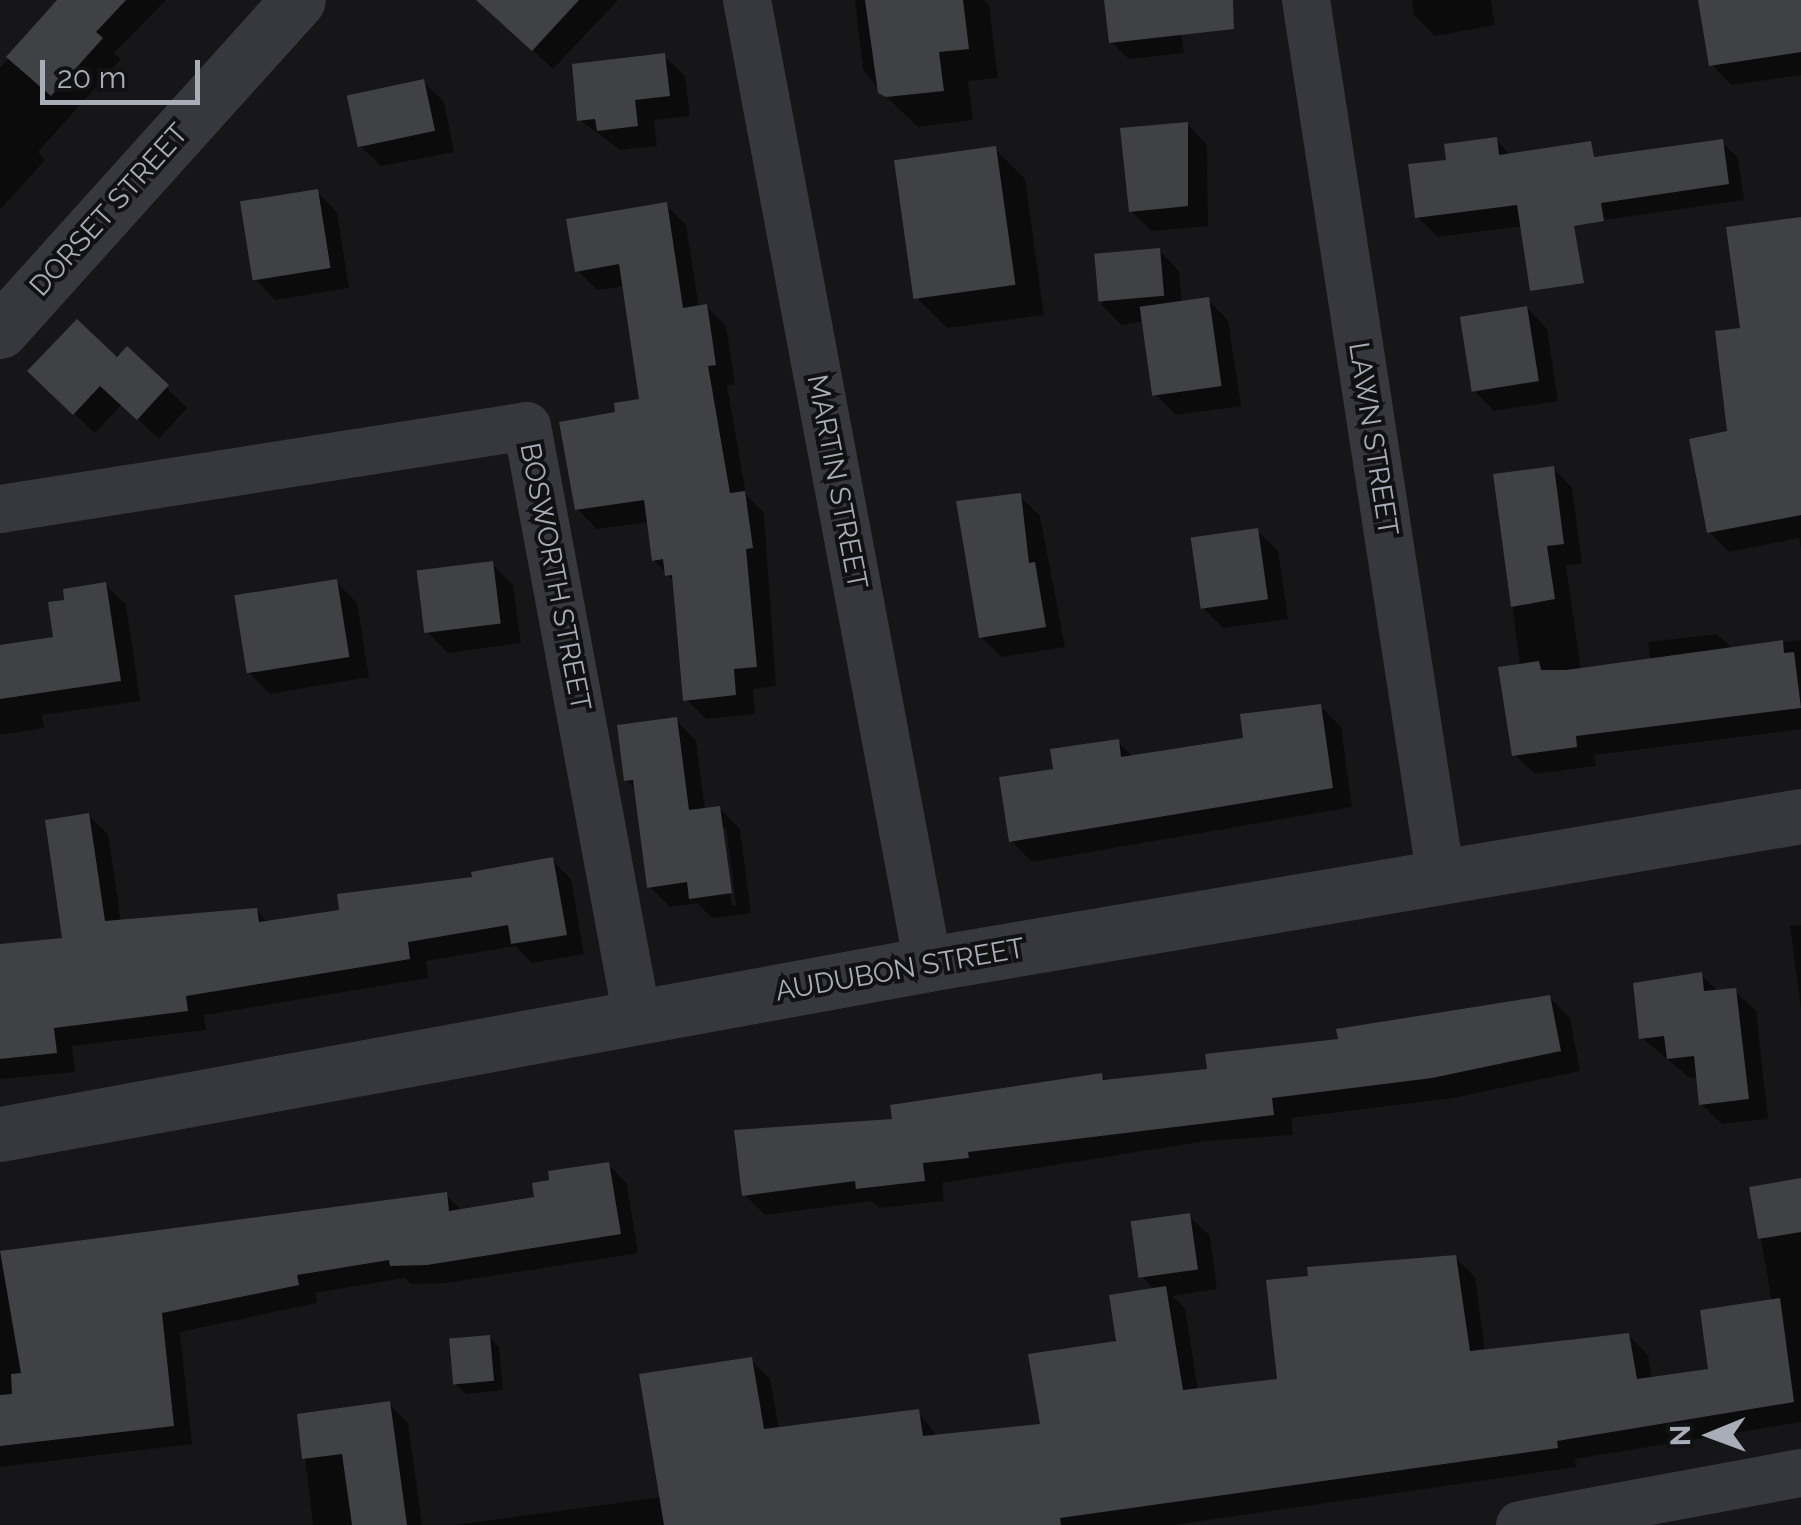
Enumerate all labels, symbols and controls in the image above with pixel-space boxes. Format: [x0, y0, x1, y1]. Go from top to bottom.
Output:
scale bar [45, 40, 205, 102]
text: 20 m [57, 60, 126, 95]
street label: DORSET STREET [23, 117, 195, 303]
street label: LAWN STREET [1341, 340, 1405, 538]
street label: MARTIN STREET [800, 372, 874, 592]
street label: BOSWORTH STREET [513, 440, 597, 714]
street label: AUDUBON STREET [773, 932, 1027, 1008]
north arrow [1661, 1385, 1761, 1485]
text: N [1664, 1425, 1697, 1447]

